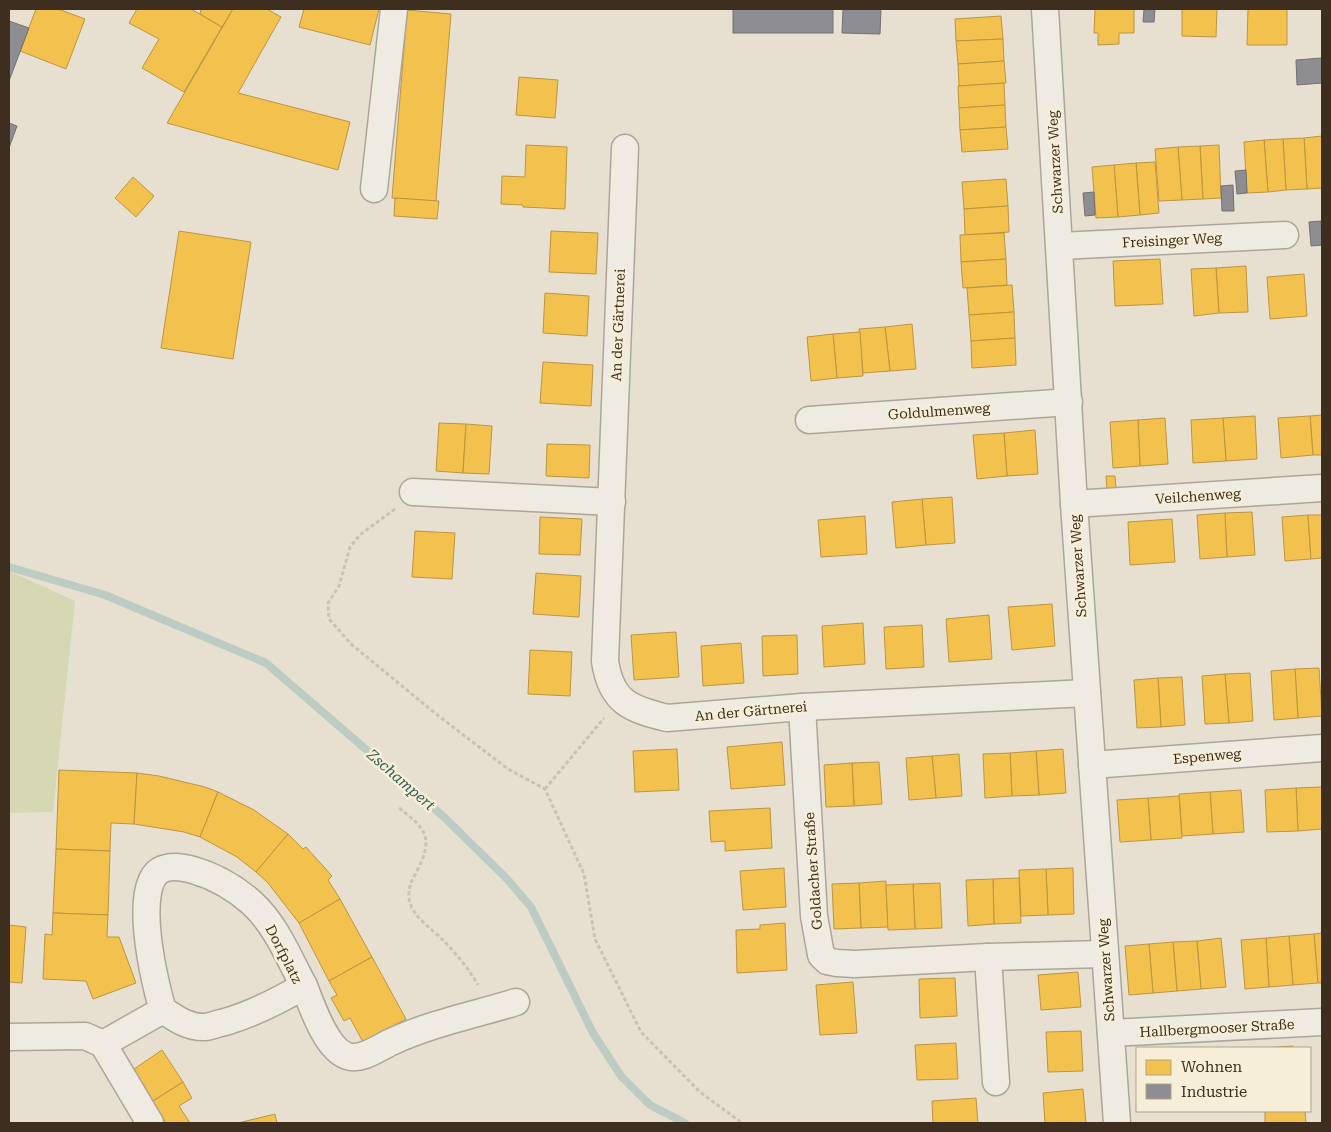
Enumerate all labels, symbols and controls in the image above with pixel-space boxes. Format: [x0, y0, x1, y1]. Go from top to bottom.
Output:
street label: Schwarzer Weg [1044, 110, 1066, 214]
street label: Freisinger Weg [1122, 229, 1222, 251]
street label: An der Gärtnerei [608, 268, 628, 382]
street label: Goldulmenweg [887, 399, 991, 423]
street label: Veilchenweg [1155, 485, 1241, 507]
street label: Schwarzer Weg [1066, 514, 1090, 618]
street label: An der Gärtnerei [694, 698, 808, 724]
water label: Zschampert [363, 745, 439, 815]
street label: Espenweg [1172, 745, 1242, 767]
street label: Goldacher Straße [801, 811, 825, 930]
street label: Schwarzer Weg [1094, 918, 1118, 1022]
street label: Dorfplatz [262, 922, 306, 986]
street label: Hallbergmooser Straße [1139, 1016, 1295, 1040]
legend [1136, 1047, 1311, 1112]
text: Wohnen [1181, 1058, 1242, 1076]
text: Industrie [1181, 1083, 1247, 1101]

